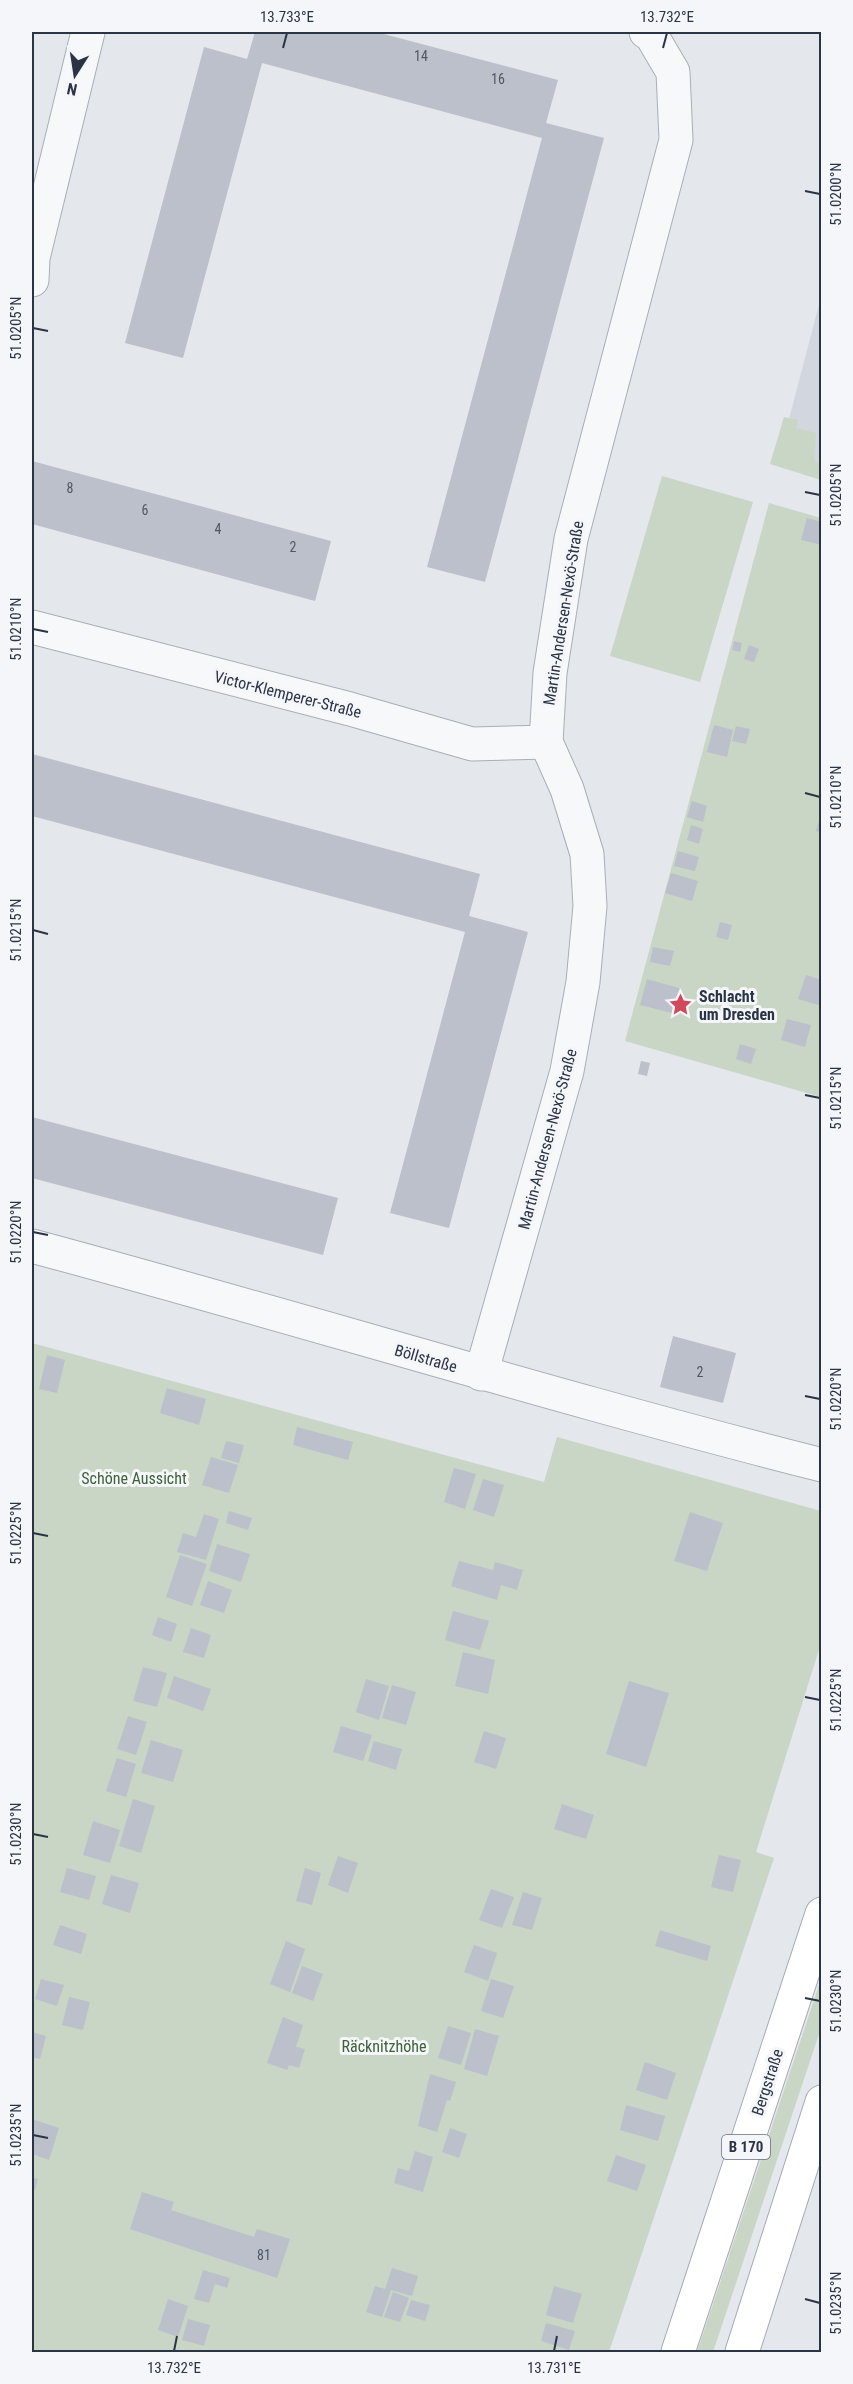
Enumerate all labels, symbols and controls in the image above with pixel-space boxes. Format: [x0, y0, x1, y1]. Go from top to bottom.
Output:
text: 13.733°E [260, 8, 314, 26]
text: 13.732°E [640, 8, 694, 26]
north arrow [45, 45, 105, 105]
house number: 14 [414, 48, 428, 64]
house number: 16 [491, 71, 505, 87]
text: N [65, 79, 79, 99]
text: 51.0200°N [827, 162, 845, 226]
text: 51.0205°N [7, 296, 25, 360]
text: 51.0205°N [827, 463, 845, 527]
house number: 8 [67, 480, 74, 496]
house number: 6 [142, 502, 149, 518]
street label: Martin-Andersen-Nexö-Straße [540, 520, 587, 707]
house number: 4 [215, 521, 222, 537]
house number: 2 [290, 539, 297, 555]
text: 51.0210°N [7, 597, 25, 661]
street label: Victor-Klemperer-Straße [212, 667, 363, 722]
text: 51.0210°N [827, 765, 845, 829]
text: 51.0215°N [7, 898, 25, 962]
place label: Schlacht um Dresden [699, 987, 775, 1024]
place icon: Schlacht um Dresden [668, 992, 694, 1018]
street label: Martin-Andersen-Nexö-Straße [514, 1047, 581, 1232]
text: 51.0215°N [827, 1066, 845, 1130]
text: 51.0220°N [7, 1200, 25, 1264]
street label: Böllstraße [392, 1340, 459, 1376]
house number: 2 [697, 1364, 704, 1380]
text: 51.0220°N [827, 1367, 845, 1431]
park label: Schöne Aussicht [81, 1469, 187, 1488]
text: 51.0225°N [7, 1501, 25, 1565]
text: 51.0225°N [827, 1668, 845, 1732]
text: 51.0230°N [7, 1802, 25, 1866]
text: 51.0230°N [827, 1969, 845, 2033]
park label: Räcknitzhöhe [342, 2037, 426, 2056]
street label: Bergstraße [748, 2046, 787, 2118]
text: 51.0235°N [7, 2103, 25, 2167]
road number: B 170 [722, 2135, 770, 2159]
house number: 81 [257, 2247, 271, 2263]
text: 51.0235°N [827, 2271, 845, 2335]
text: 13.732°E [147, 2359, 201, 2377]
text: 13.731°E [527, 2359, 581, 2377]

